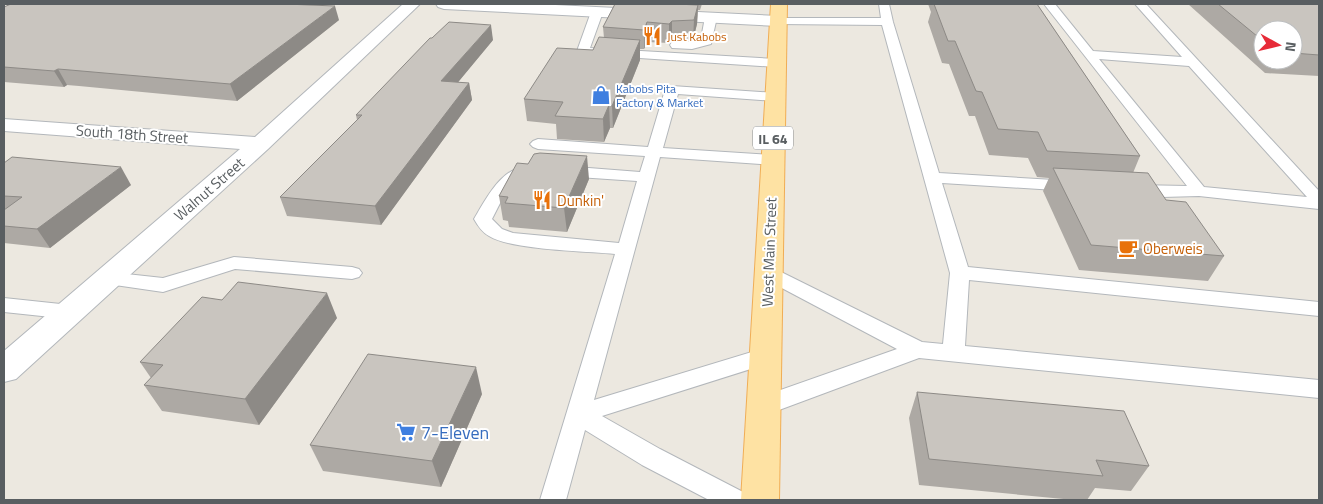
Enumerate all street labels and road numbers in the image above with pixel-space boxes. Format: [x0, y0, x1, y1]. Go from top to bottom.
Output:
street label: South 18th Street [75, 119, 190, 149]
road number: IL 64 [753, 126, 793, 150]
street label: Walnut Street [169, 151, 250, 226]
street label: West Main Street [756, 196, 782, 307]

